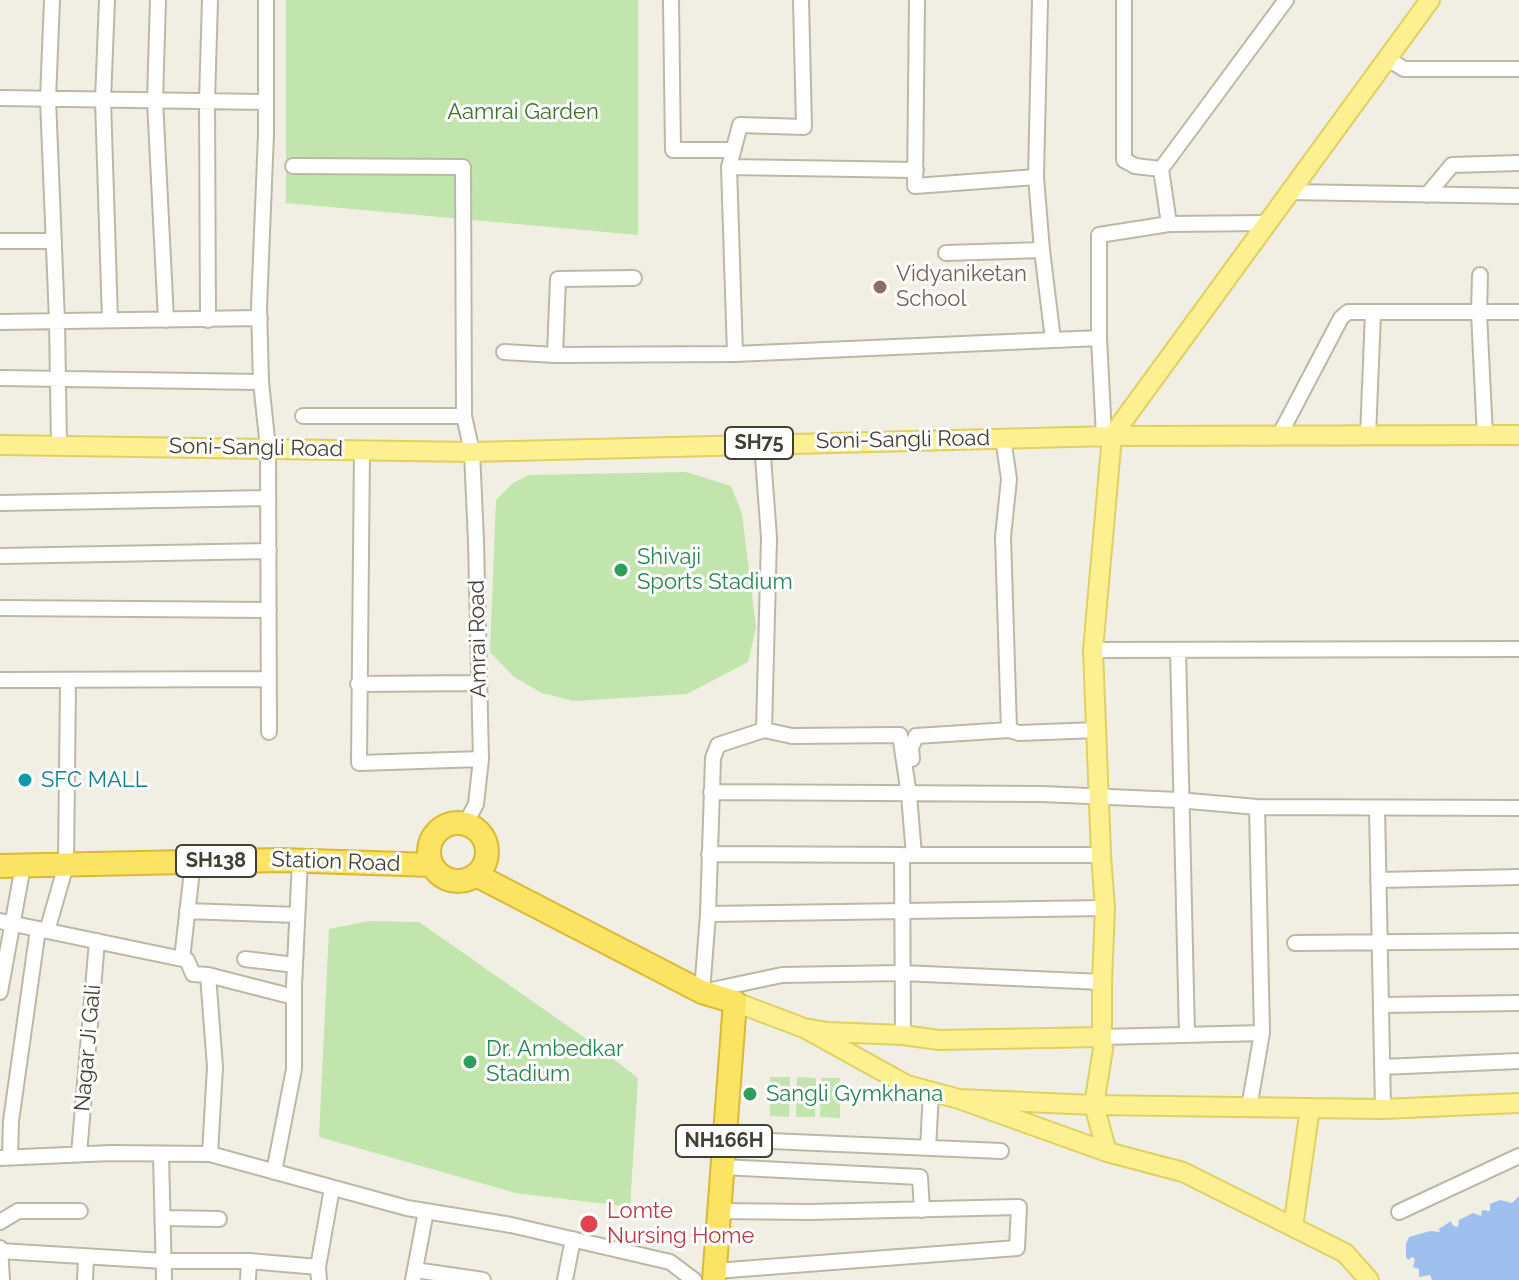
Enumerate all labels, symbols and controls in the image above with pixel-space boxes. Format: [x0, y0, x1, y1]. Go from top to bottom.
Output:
park label: Aamrai Garden [447, 99, 599, 125]
place label: Vidyaniketan School [896, 261, 1027, 312]
marker: Vidyaniketan School [871, 278, 889, 296]
street label: Soni-Sangli Road [816, 425, 990, 455]
road number: SH75 [725, 427, 793, 459]
street label: Soni-Sangli Road [169, 433, 343, 463]
place label: Shivaji Sports Stadium [637, 544, 793, 596]
marker: Shivaji Sports Stadium [612, 561, 630, 579]
street label: Amrai Road [464, 580, 492, 698]
place label: SFC MALL [41, 767, 148, 793]
marker: SFC MALL [16, 771, 34, 789]
road number: SH138 [176, 845, 256, 877]
street label: Station Road [271, 847, 401, 877]
street label: Nagar Ji Gali [69, 983, 107, 1113]
place label: Dr. Ambedkar Stadium [486, 1036, 624, 1088]
marker: Dr. Ambedkar Stadium [461, 1053, 479, 1071]
place label: Sangli Gymkhana [766, 1081, 943, 1107]
marker: Sangli Gymkhana [741, 1085, 759, 1103]
road number: NH166H [676, 1125, 772, 1157]
place label: Lomte Nursing Home [607, 1198, 755, 1250]
marker: Lomte Nursing Home [578, 1213, 600, 1235]

